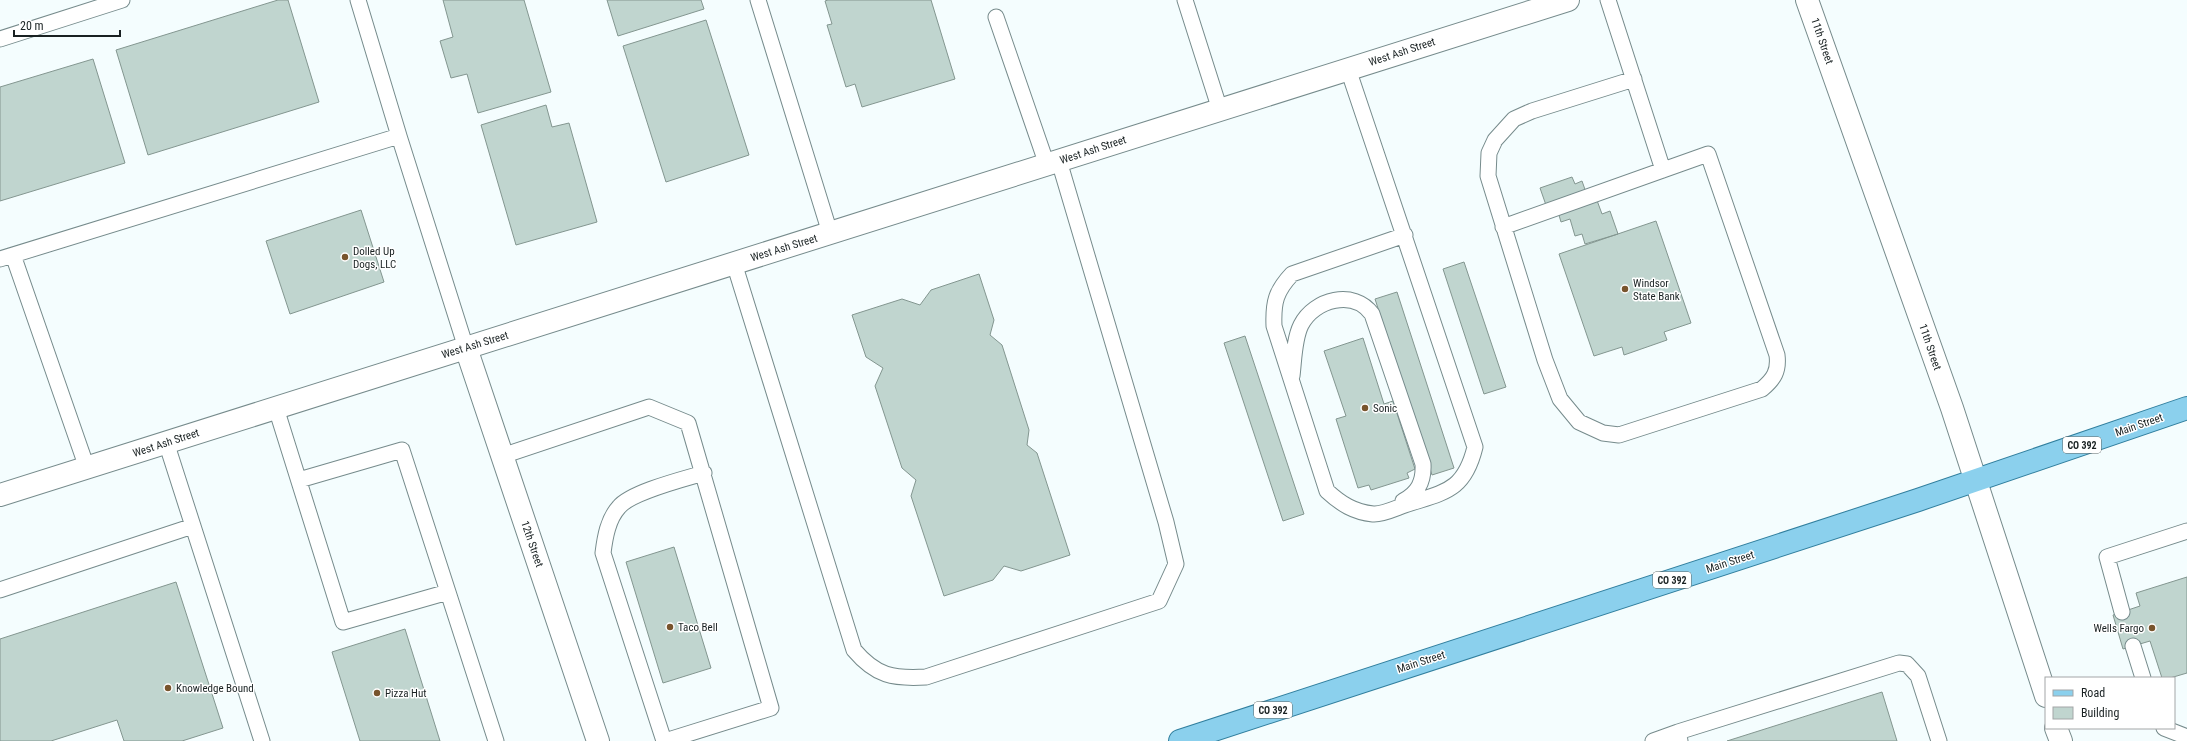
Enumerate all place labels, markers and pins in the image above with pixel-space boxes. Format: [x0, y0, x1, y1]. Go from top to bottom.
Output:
place label: Dolled Up Dogs, LLC [353, 245, 396, 271]
marker: Dolled Up Dogs, LLC [340, 252, 350, 262]
place label: Windsor State Bank [1633, 277, 1680, 303]
marker: Windsor State Bank [1620, 284, 1630, 294]
place label: Sonic [1373, 402, 1397, 415]
marker: Sonic [1360, 403, 1370, 413]
place label: Taco Bell [678, 621, 718, 634]
marker: Taco Bell [665, 622, 675, 632]
place label: Wells Fargo [2093, 622, 2144, 635]
marker: Wells Fargo [2147, 623, 2157, 633]
place label: Knowledge Bound [176, 682, 254, 695]
marker: Knowledge Bound [163, 683, 173, 693]
place label: Pizza Hut [385, 687, 426, 700]
marker: Pizza Hut [372, 688, 382, 698]

